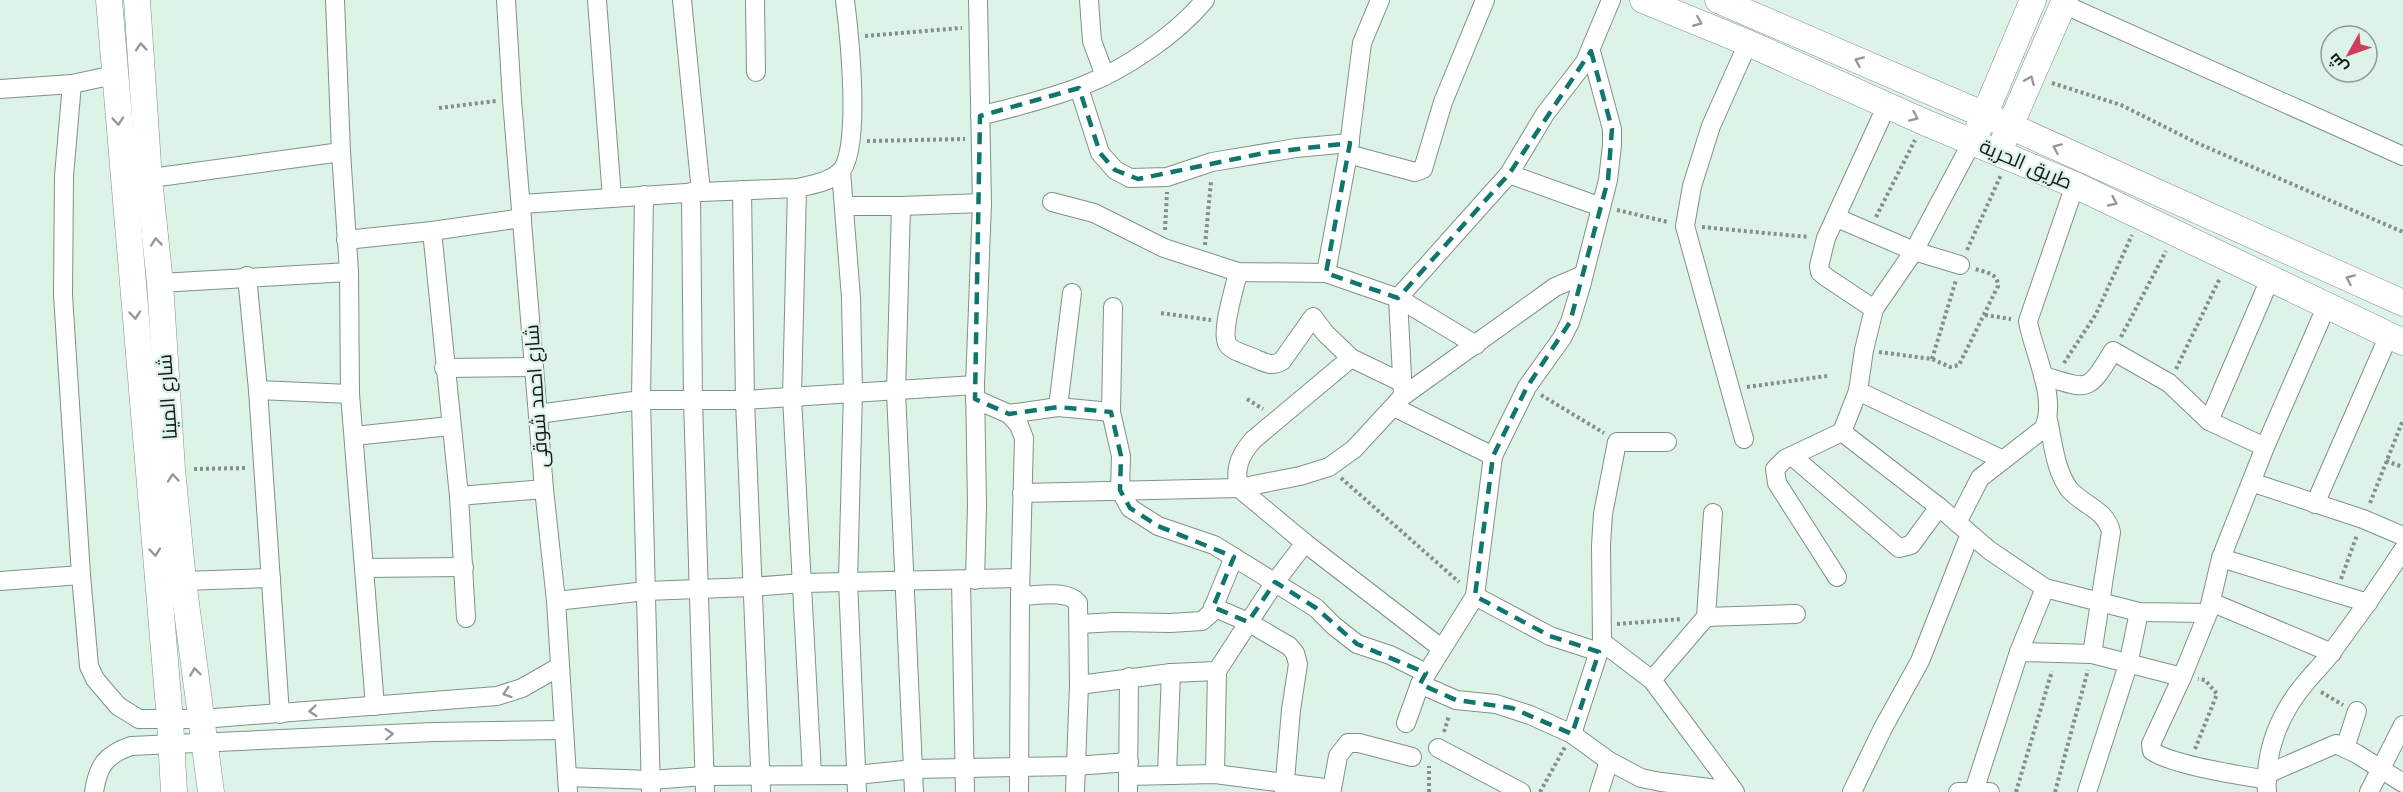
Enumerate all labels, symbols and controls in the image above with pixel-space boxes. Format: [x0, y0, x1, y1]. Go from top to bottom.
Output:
one-way arrow [1691, 15, 1702, 27]
north arrow [2319, 24, 2379, 84]
one-way arrow [134, 43, 147, 52]
text: ش [2323, 49, 2352, 78]
one-way arrow [1854, 56, 1865, 68]
one-way arrow [2022, 76, 2034, 87]
one-way arrow [1908, 110, 1919, 122]
one-way arrow [111, 117, 124, 126]
street label: طريق الحرية [1976, 133, 2076, 195]
one-way arrow [2052, 143, 2063, 155]
one-way arrow [2107, 195, 2118, 207]
one-way arrow [150, 237, 163, 246]
one-way arrow [2345, 275, 2356, 287]
one-way arrow [128, 311, 141, 320]
street label: شارع احمد شوقى [518, 323, 555, 469]
street label: شارع المينا [151, 353, 184, 441]
one-way arrow [167, 473, 180, 482]
one-way arrow [149, 547, 162, 556]
one-way arrow [190, 667, 202, 676]
one-way arrow [502, 686, 513, 698]
one-way arrow [309, 705, 318, 718]
one-way arrow [385, 728, 394, 741]

